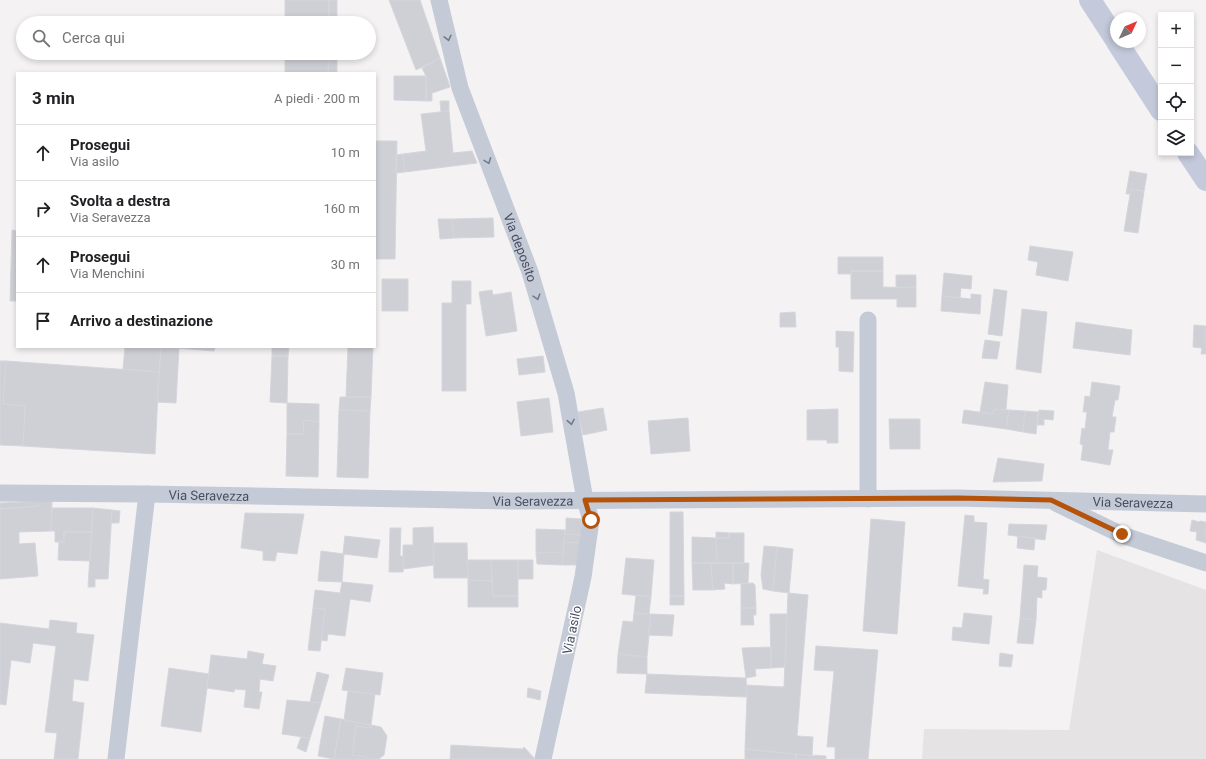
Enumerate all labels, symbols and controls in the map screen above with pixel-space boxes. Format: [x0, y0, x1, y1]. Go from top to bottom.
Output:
north arrow [1110, 12, 1146, 48]
map controls [1158, 12, 1194, 156]
button: + [1158, 12, 1194, 48]
search box [16, 16, 376, 60]
icon: search [30, 27, 52, 49]
text: Cerca qui [62, 29, 125, 47]
one-way arrow [443, 35, 451, 41]
button: − [1158, 48, 1194, 84]
button: locate [1158, 84, 1194, 120]
text: 3 min [32, 88, 75, 108]
text: A piedi · 200 m [274, 91, 360, 106]
button: layers [1158, 120, 1194, 156]
text: Prosegui [70, 136, 130, 154]
icon: ahead [32, 142, 54, 164]
text: 10 m [331, 145, 360, 160]
text: Via asilo [70, 154, 119, 169]
one-way arrow [483, 158, 491, 165]
text: Svolta a destra [70, 192, 170, 210]
icon: right [32, 198, 54, 220]
text: 160 m [323, 201, 360, 216]
text: Via Seravezza [70, 210, 151, 225]
street label: Via deposito [501, 211, 540, 283]
text: Prosegui [70, 248, 130, 266]
icon: ahead [32, 254, 54, 276]
text: 30 m [331, 257, 360, 272]
text: Via Menchini [70, 266, 145, 281]
one-way arrow [532, 293, 541, 300]
icon: arrive [32, 310, 54, 332]
text: Arrivo a destinazione [70, 312, 213, 330]
one-way arrow [566, 419, 575, 425]
street label: Via Seravezza [169, 487, 249, 503]
street label: Via Seravezza [492, 493, 573, 509]
street label: Via Seravezza [1092, 494, 1173, 511]
route start [582, 511, 600, 529]
route end [1113, 525, 1131, 543]
street label: Via asilo [560, 604, 584, 656]

